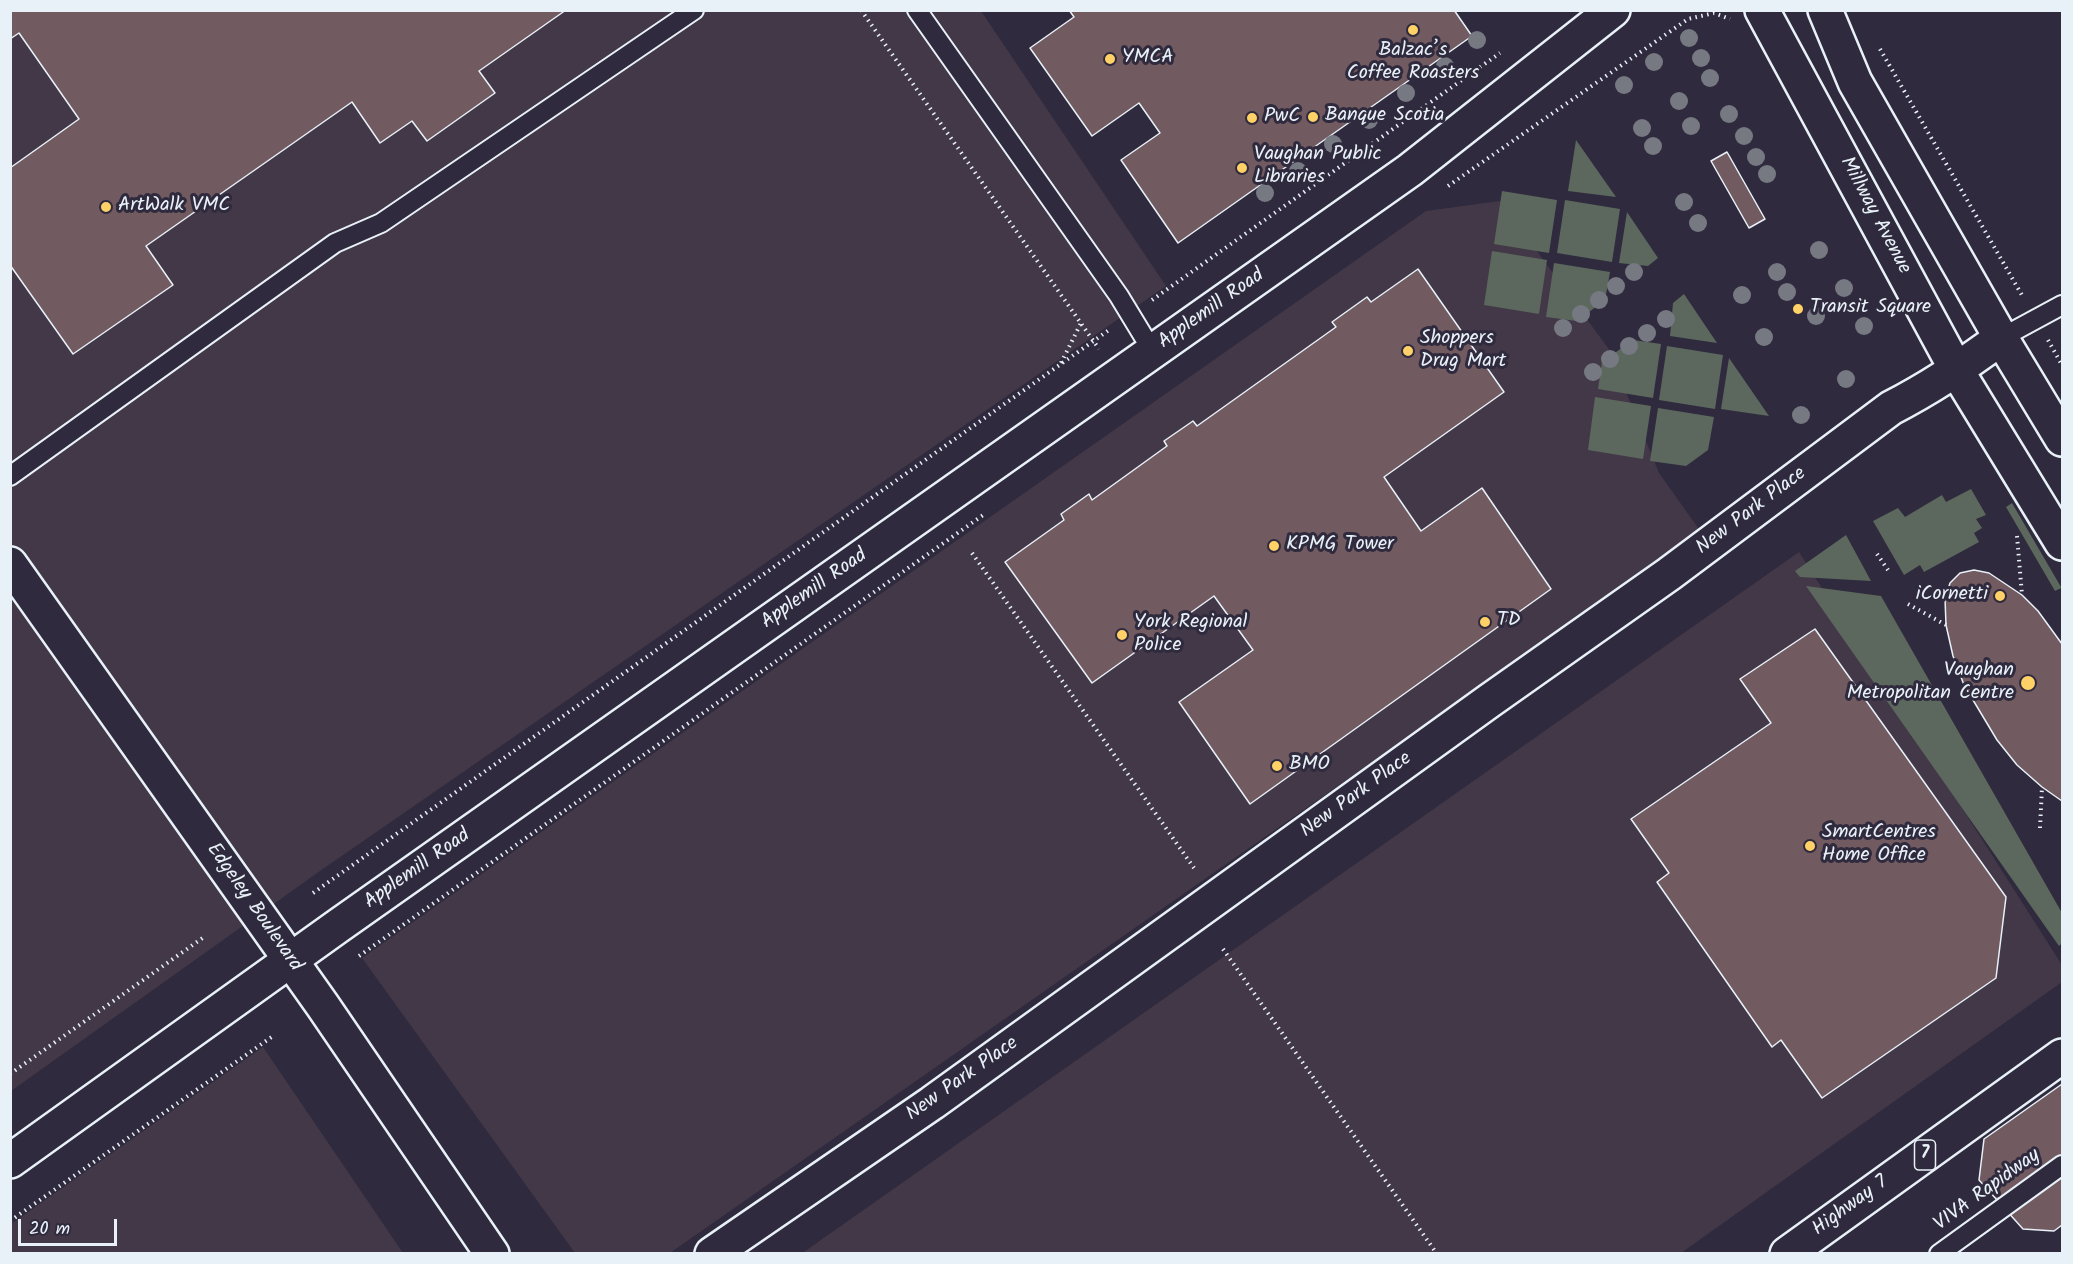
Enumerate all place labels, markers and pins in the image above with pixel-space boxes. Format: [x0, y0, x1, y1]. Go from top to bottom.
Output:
marker: Balzac’s Coffee Roasters [1406, 23, 1420, 37]
place label: Balzac’s Coffee Roasters [1347, 40, 1479, 87]
place label: YMCA [1122, 47, 1173, 71]
marker: YMCA [1103, 52, 1117, 66]
place label: Banque Scotia [1325, 105, 1444, 129]
place label: PwC [1264, 106, 1300, 130]
marker: Banque Scotia [1306, 110, 1320, 124]
marker: PwC [1245, 111, 1259, 125]
place label: Vaughan Public Libraries [1254, 144, 1381, 191]
marker: Vaughan Public Libraries [1235, 161, 1249, 175]
place label: ArtWalk VMC [118, 195, 230, 219]
marker: ArtWalk VMC [99, 200, 113, 214]
place label: Transit Square [1810, 297, 1931, 321]
marker: Transit Square [1791, 302, 1805, 316]
place label: Shoppers Drug Mart [1420, 328, 1506, 375]
marker: Shoppers Drug Mart [1401, 344, 1415, 358]
place label: KPMG Tower [1286, 534, 1394, 558]
marker: KPMG Tower [1267, 539, 1281, 553]
place label: iCornetti [1916, 584, 1988, 608]
marker: iCornetti [1993, 589, 2007, 603]
place label: TD [1497, 610, 1521, 634]
place label: York Regional Police [1134, 612, 1248, 659]
marker: TD [1478, 615, 1492, 629]
marker: York Regional Police [1115, 628, 1129, 642]
place label: Vaughan Metropolitan Centre [1847, 660, 2014, 707]
marker: Vaughan Metropolitan Centre [2019, 674, 2037, 692]
place label: BMO [1289, 754, 1330, 778]
marker: BMO [1270, 759, 1284, 773]
place label: SmartCentres Home Office [1822, 822, 1936, 869]
marker: SmartCentres Home Office [1803, 839, 1817, 853]

